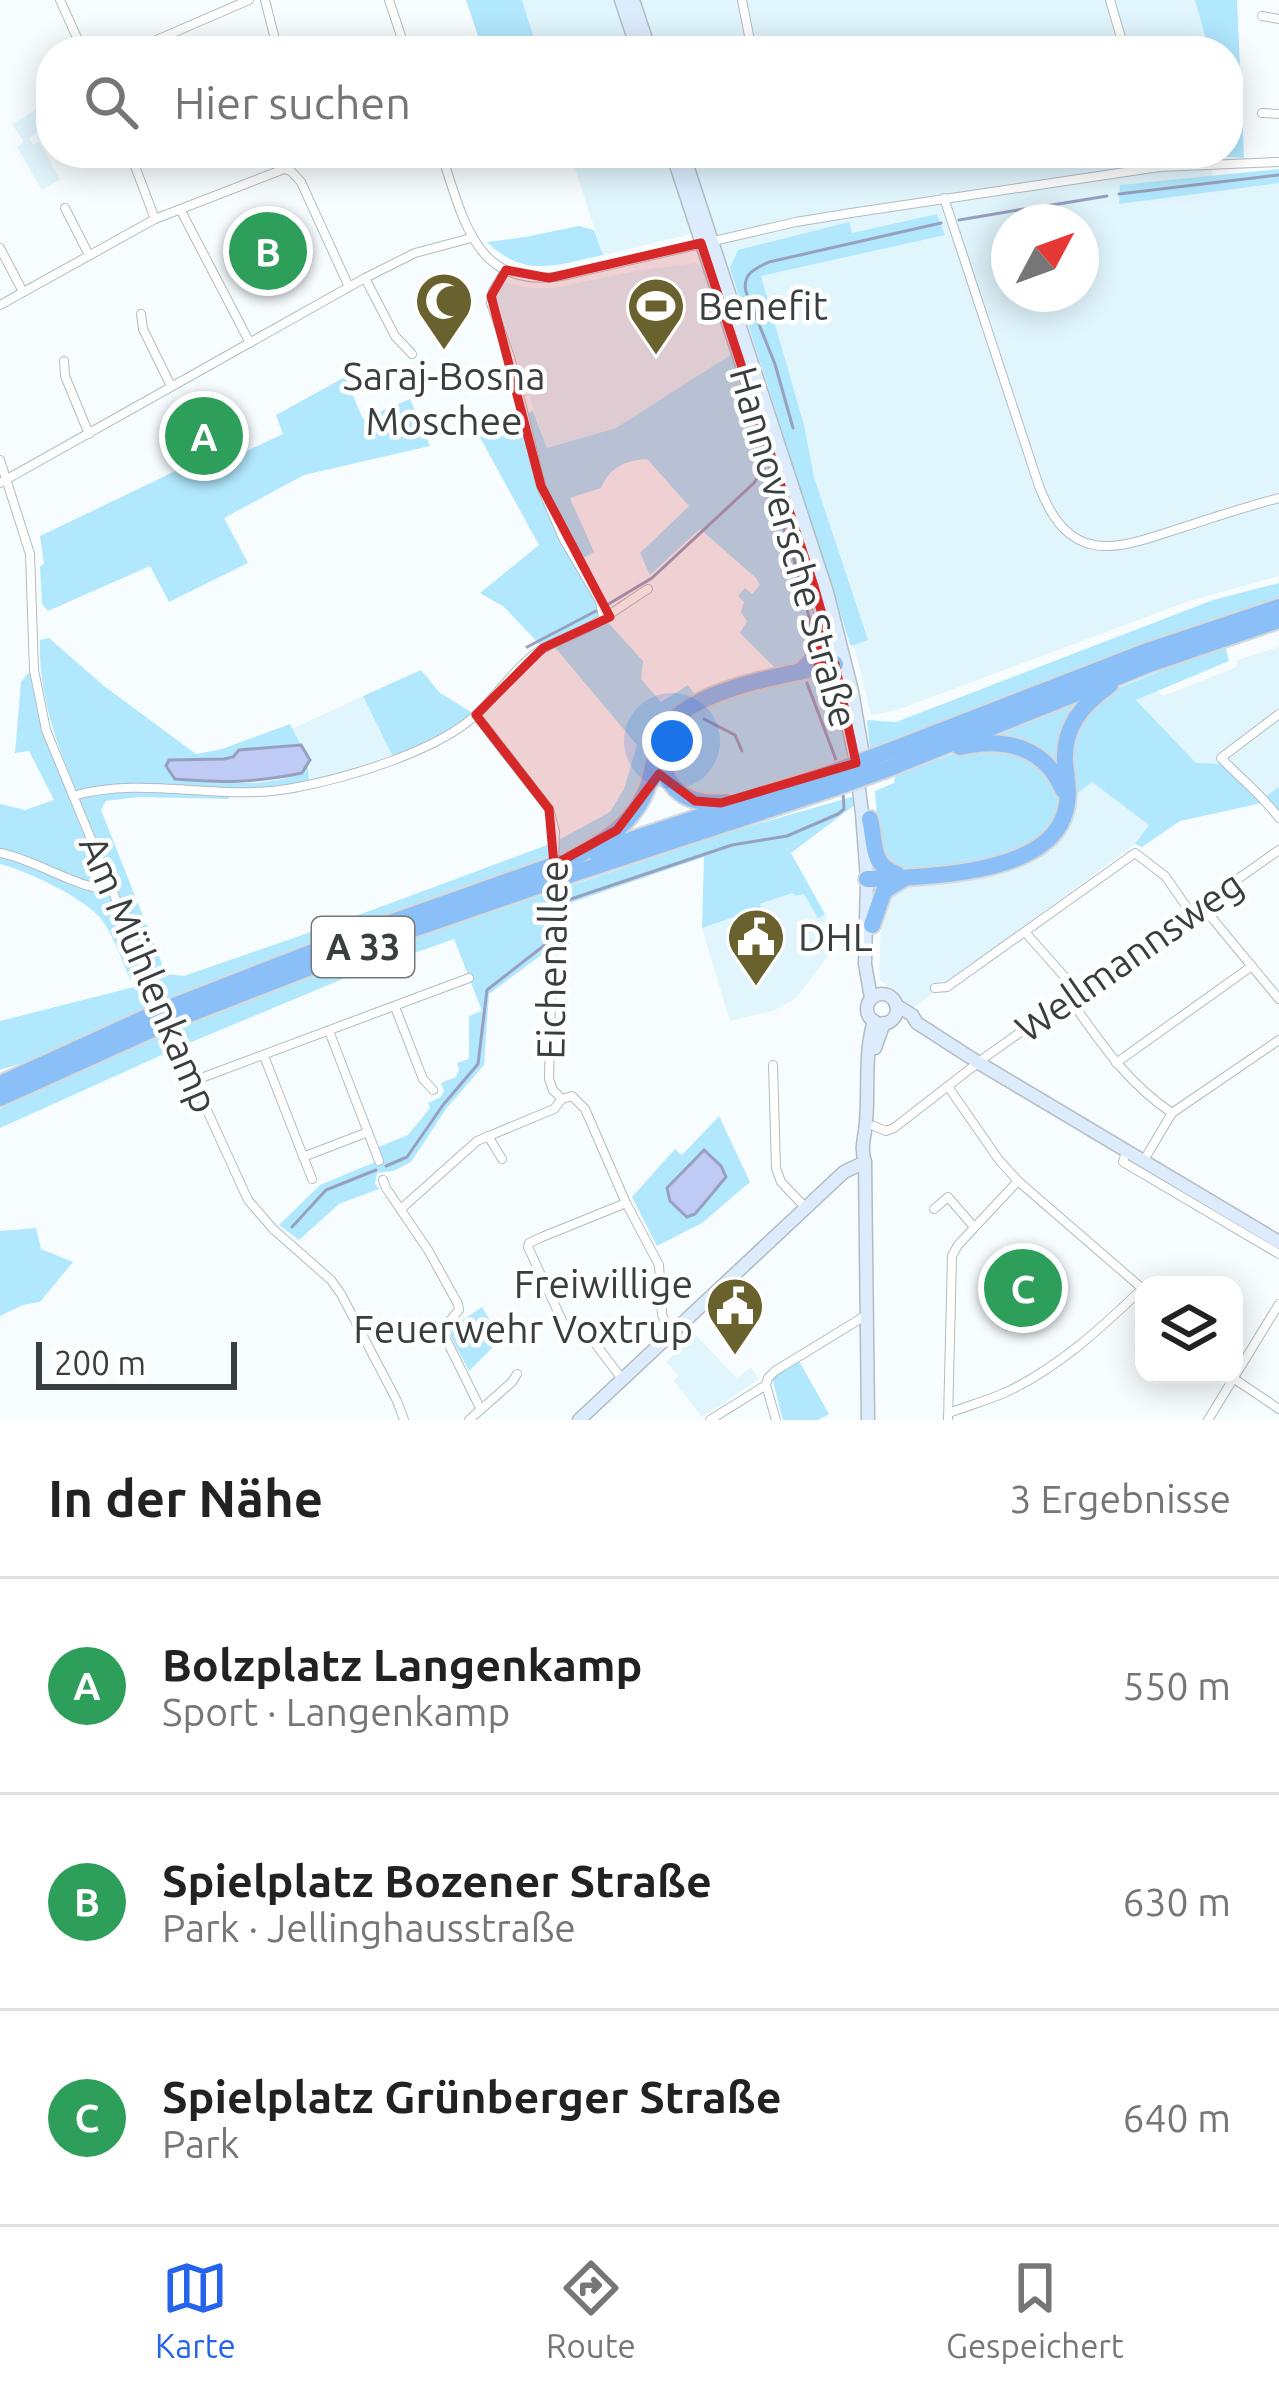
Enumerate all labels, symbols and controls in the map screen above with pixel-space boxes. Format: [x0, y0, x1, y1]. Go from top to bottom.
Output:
search box [36, 36, 1243, 168]
icon: search [78, 69, 144, 135]
text: Hier suchen [174, 77, 411, 128]
north arrow [991, 204, 1099, 312]
pin: B [229, 206, 307, 296]
mosque icon: Saraj-Bosna Moschee [413, 270, 475, 352]
sports icon: Benefit [625, 275, 687, 357]
place label: Benefit [698, 284, 828, 327]
place label: Saraj-Bosna Moschee [343, 354, 545, 442]
street label: Hannoversche Straße [722, 362, 867, 732]
pin: A [165, 391, 243, 481]
your location [642, 711, 702, 771]
street label: Am Mühlenkamp [72, 829, 227, 1119]
street label: Eichenallee [528, 860, 575, 1060]
street label: Wellmannsweg [1007, 861, 1250, 1050]
public building icon: DHL [725, 906, 787, 988]
place label: DHL [798, 915, 873, 958]
road number: A 33 [312, 917, 414, 977]
pin: C [984, 1243, 1062, 1333]
place label: Freiwillige Feuerwehr Voxtrup [353, 1262, 693, 1350]
public building icon: Freiwillige Feuerwehr Voxtrup [704, 1275, 766, 1357]
map controls [1135, 1276, 1243, 1384]
button: layers [1135, 1276, 1243, 1384]
scale bar [36, 1336, 237, 1389]
text: 200 m [54, 1344, 146, 1381]
text: In der Nähe [48, 1469, 323, 1527]
text: 3 Ergebnisse [1010, 1477, 1231, 1520]
text: Bolzplatz Langenkamp [162, 1639, 643, 1690]
text: A [73, 1664, 101, 1707]
text: 550 m [1122, 1664, 1231, 1707]
text: Sport · Langenkamp [162, 1690, 510, 1733]
text: Spielplatz Bozener Straße [162, 1855, 712, 1906]
text: B [74, 1880, 100, 1923]
text: 630 m [1122, 1880, 1231, 1923]
text: Park · Jellinghausstraße [162, 1906, 576, 1949]
text: Spielplatz Grünberger Straße [162, 2071, 782, 2122]
text: C [75, 2096, 99, 2139]
text: 640 m [1122, 2096, 1231, 2139]
text: Park [162, 2122, 240, 2165]
tab: Karte [155, 2255, 236, 2364]
tab: Route [546, 2255, 636, 2364]
tab: Gespeichert [946, 2255, 1124, 2364]

